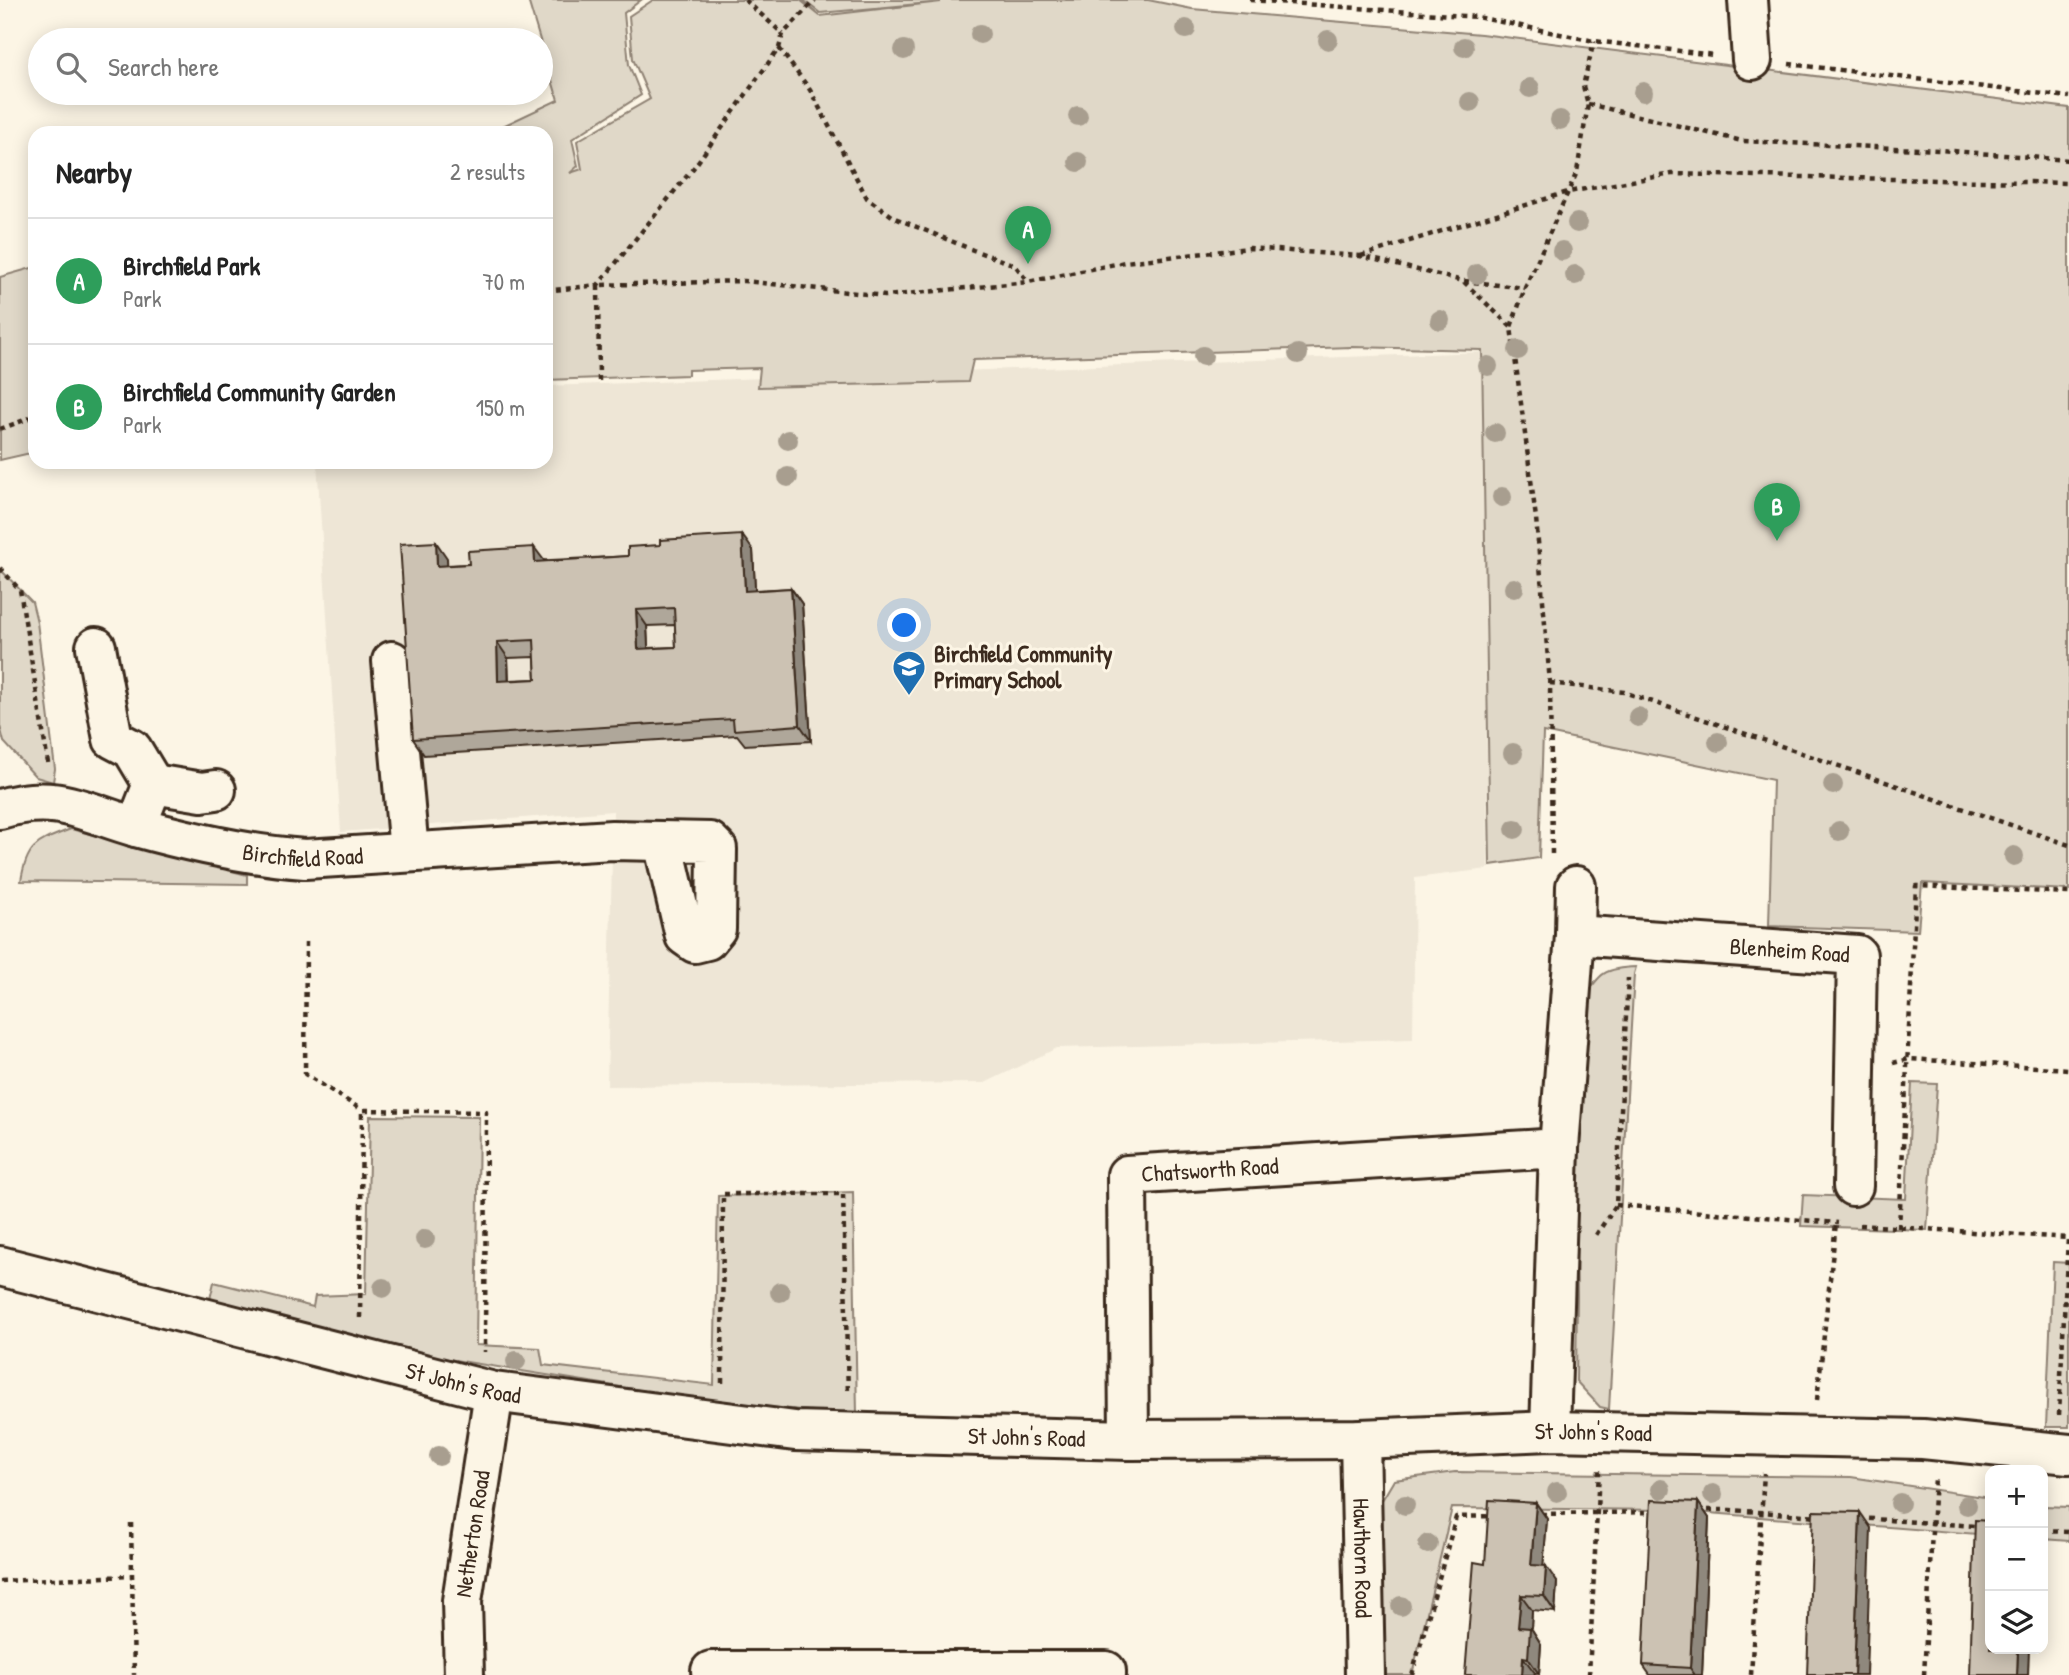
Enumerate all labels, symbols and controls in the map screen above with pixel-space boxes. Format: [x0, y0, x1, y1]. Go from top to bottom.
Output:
search box [28, 28, 553, 105]
icon: search [52, 48, 90, 86]
text: Search here [108, 49, 219, 84]
text: Nearby [56, 152, 132, 192]
text: 2 results [450, 156, 525, 187]
pin: A [1005, 206, 1051, 264]
text: Birchfield Park [123, 248, 260, 283]
text: A [73, 266, 85, 297]
text: 70 m [482, 266, 525, 297]
text: Park [123, 283, 161, 314]
text: Birchfield Community Garden [123, 374, 396, 409]
text: B [73, 392, 85, 423]
text: 150 m [476, 392, 525, 423]
text: Park [123, 409, 161, 440]
pin: B [1754, 483, 1800, 541]
your location [887, 608, 921, 642]
place label: Birchfield Community Primary School [934, 638, 1113, 696]
school or university icon: Birchfield Community Primary School [890, 648, 928, 697]
street label: Birchfield Road [240, 836, 364, 874]
street label: Blenheim Road [1729, 930, 1851, 969]
street label: Chatsworth Road [1140, 1150, 1279, 1189]
street label: St John's Road [403, 1354, 523, 1410]
street label: St John's Road [1534, 1415, 1652, 1448]
street label: St John's Road [968, 1420, 1086, 1454]
map controls [1985, 1465, 2048, 1654]
button: + [1985, 1465, 2048, 1528]
street label: Netherton Road [447, 1468, 497, 1599]
street label: Hawthorn Road [1346, 1498, 1380, 1618]
button: − [1985, 1528, 2048, 1591]
button: layers [1985, 1591, 2048, 1654]

